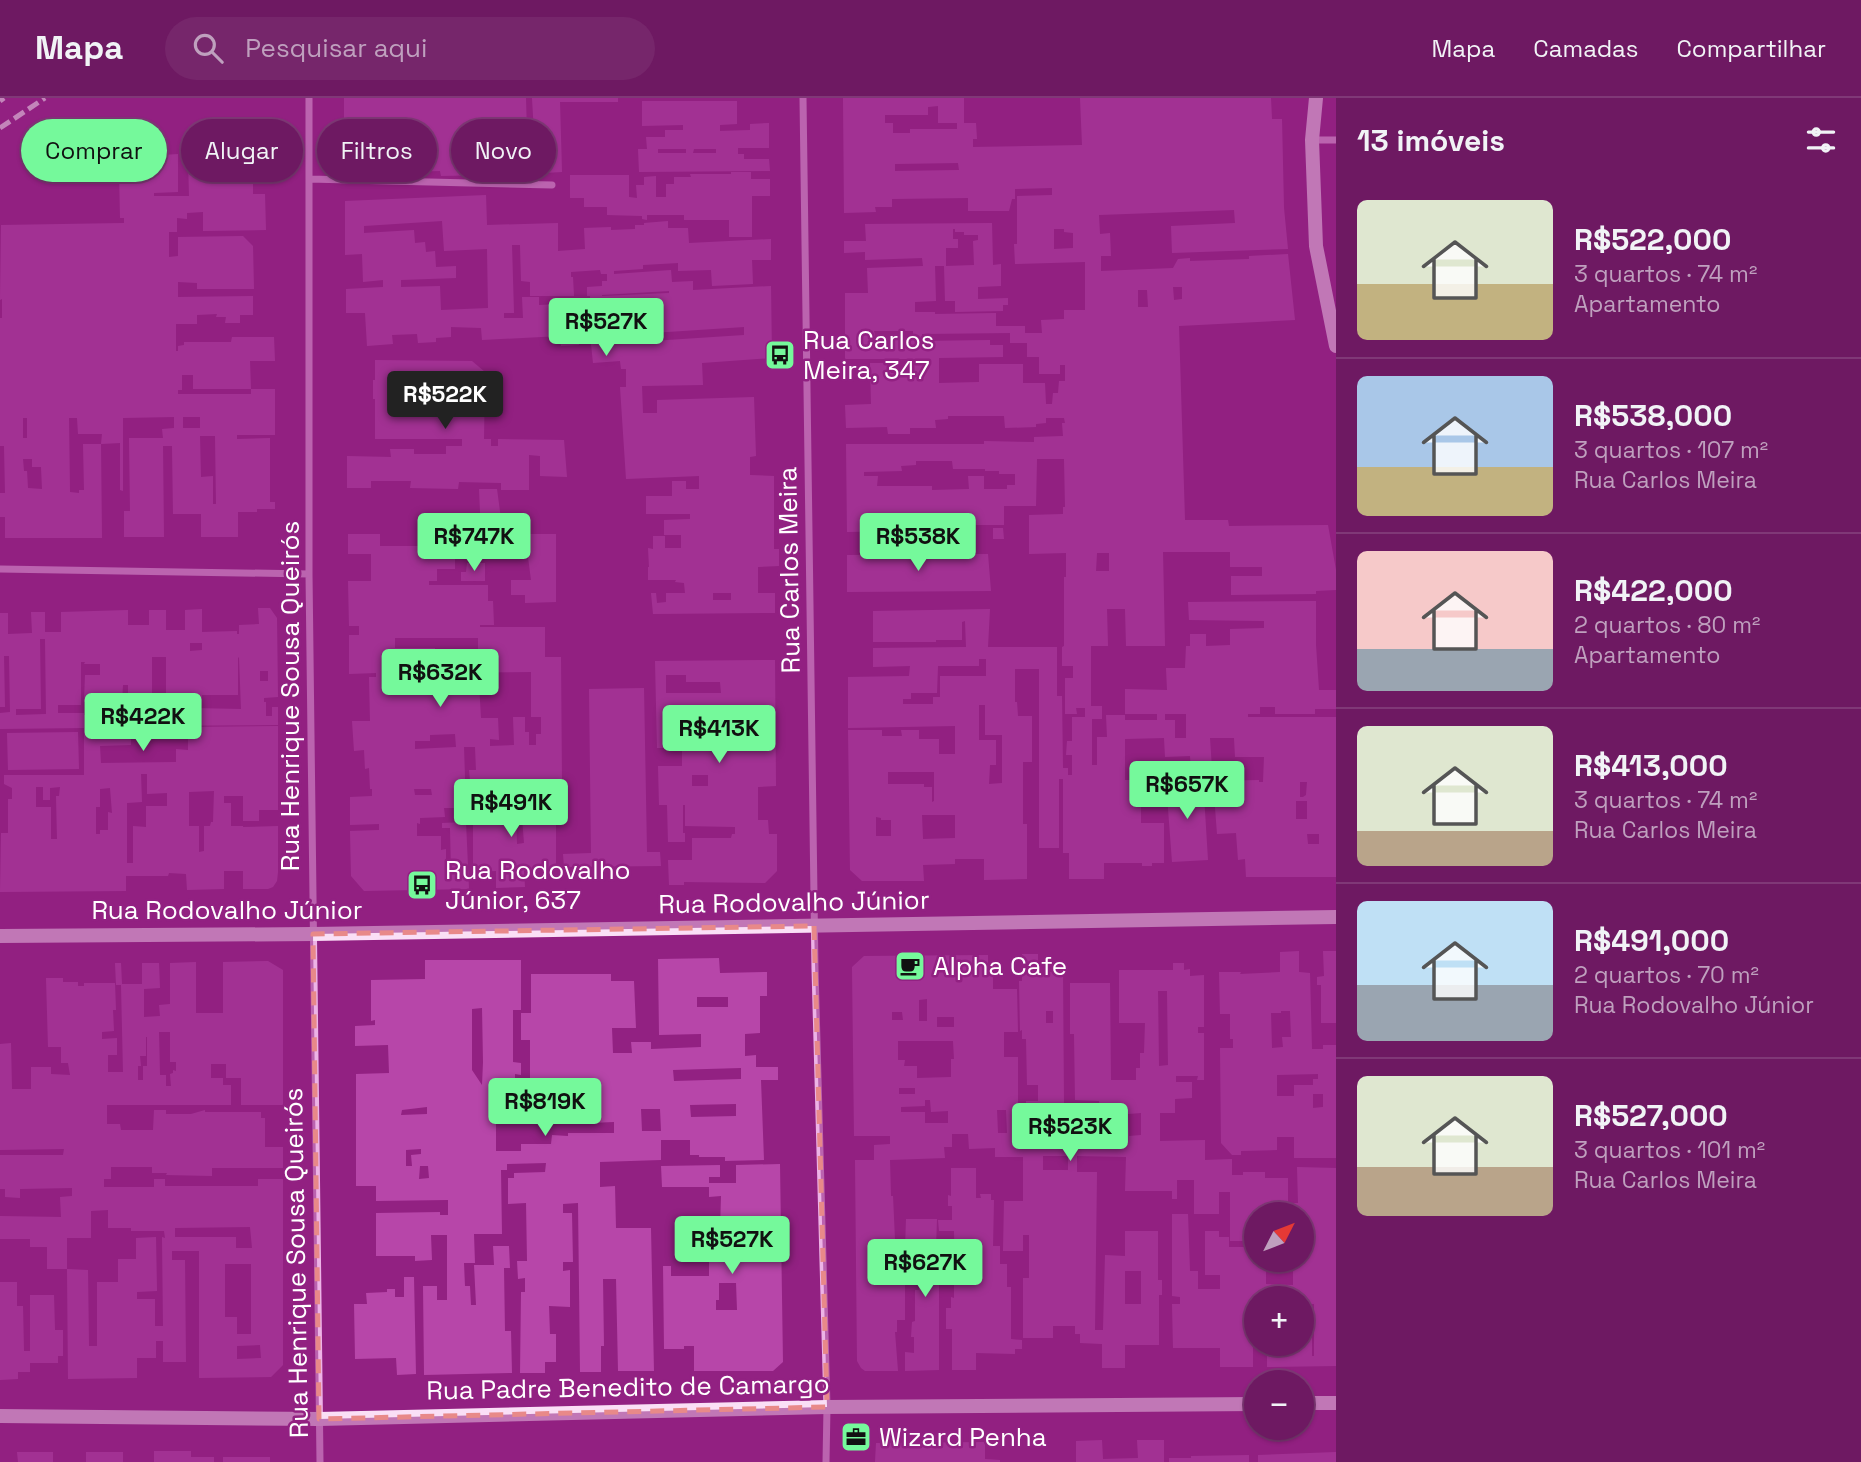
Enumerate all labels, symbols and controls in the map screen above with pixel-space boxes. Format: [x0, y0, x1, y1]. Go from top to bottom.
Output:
search box [165, 17, 655, 80]
text: Mapa [35, 27, 123, 69]
icon: search [189, 29, 227, 67]
text: Pesquisar aqui [245, 31, 427, 65]
text: Mapa [1431, 33, 1495, 64]
text: Camadas [1533, 33, 1638, 64]
text: Compartilhar [1676, 33, 1826, 64]
chip: Comprar [21, 119, 167, 182]
chip: Alugar [181, 119, 303, 182]
chip: Filtros [317, 119, 437, 182]
chip: Novo [451, 119, 556, 182]
text: 13 imóveis [1357, 121, 1505, 160]
icon: filters [1802, 121, 1840, 159]
text: R$522,000 [1574, 220, 1731, 259]
icon: home [1413, 228, 1497, 312]
text: 3 quartos · 74 m² [1574, 259, 1757, 289]
text: Apartamento [1574, 289, 1721, 319]
pin: R$527K [549, 299, 663, 358]
text: R$527K [565, 306, 647, 336]
place label: Rua Carlos Meira, 347 [803, 323, 935, 387]
bus stop icon: Rua Carlos Meira, 347 [763, 338, 797, 372]
pin: R$522K [388, 372, 502, 431]
text: R$522K [403, 379, 487, 409]
text: R$538,000 [1574, 396, 1732, 435]
icon: home [1413, 404, 1497, 488]
text: 3 quartos · 107 m² [1574, 435, 1768, 465]
text: Rua Carlos Meira [1574, 465, 1757, 495]
street label: Rua Carlos Meira [770, 466, 808, 674]
pin: R$747K [417, 514, 531, 573]
pin: R$538K [861, 514, 975, 573]
street label: Rua Henrique Sousa Queirós [273, 521, 307, 871]
text: R$747K [434, 521, 514, 551]
text: R$538K [876, 521, 960, 551]
text: R$422,000 [1574, 571, 1733, 610]
icon: home [1413, 579, 1497, 663]
text: 2 quartos · 80 m² [1574, 610, 1760, 640]
text: Apartamento [1574, 640, 1721, 670]
pin: R$632K [383, 650, 497, 709]
text: R$632K [398, 657, 482, 687]
pin: R$422K [86, 694, 200, 753]
text: R$422K [101, 701, 185, 731]
pin: R$413K [662, 706, 776, 765]
text: R$413K [678, 713, 760, 743]
text: R$413,000 [1574, 746, 1728, 785]
icon: home [1413, 754, 1497, 838]
pin: R$657K [1130, 762, 1244, 821]
text: R$657K [1145, 769, 1229, 799]
pin: R$491K [454, 780, 568, 839]
text: 3 quartos · 74 m² [1574, 785, 1757, 815]
text: R$491K [470, 787, 552, 817]
text: Rua Carlos Meira [1574, 815, 1757, 845]
place label: Rua Rodovalho Júnior, 637 [445, 853, 631, 917]
bus stop icon: Rua Rodovalho Júnior, 637 [405, 868, 439, 902]
street label: Rua Rodovalho Júnior [658, 883, 930, 921]
street label: Rua Rodovalho Júnior [91, 893, 363, 927]
text: R$491,000 [1574, 921, 1729, 960]
icon: home [1413, 929, 1497, 1013]
cafe icon: Alpha Cafe [893, 949, 927, 983]
place label: Alpha Cafe [933, 949, 1067, 983]
text: 2 quartos · 70 m² [1574, 960, 1759, 990]
text: Rua Rodovalho Júnior [1574, 990, 1814, 1020]
pin: R$819K [488, 1079, 602, 1138]
text: R$819K [504, 1086, 586, 1116]
street label: Rua Henrique Sousa Queirós [276, 1087, 316, 1439]
text: R$527,000 [1574, 1096, 1728, 1135]
pin: R$523K [1013, 1104, 1127, 1163]
icon: home [1413, 1104, 1497, 1188]
text: R$523K [1028, 1111, 1112, 1141]
text: 3 quartos · 101 m² [1574, 1135, 1765, 1165]
text: Rua Carlos Meira [1574, 1165, 1757, 1195]
north arrow [1244, 1202, 1314, 1272]
map controls [1244, 1202, 1314, 1440]
pin: R$527K [675, 1216, 789, 1276]
text: R$527K [691, 1224, 773, 1254]
pin: R$627K [868, 1240, 982, 1299]
text: R$627K [883, 1247, 967, 1277]
button: + [1244, 1286, 1314, 1356]
street label: Rua Padre Benedito de Camargo [426, 1366, 830, 1408]
button: − [1244, 1370, 1314, 1440]
office icon: Wizard Penha [839, 1420, 873, 1454]
place label: Wizard Penha [879, 1420, 1047, 1454]

